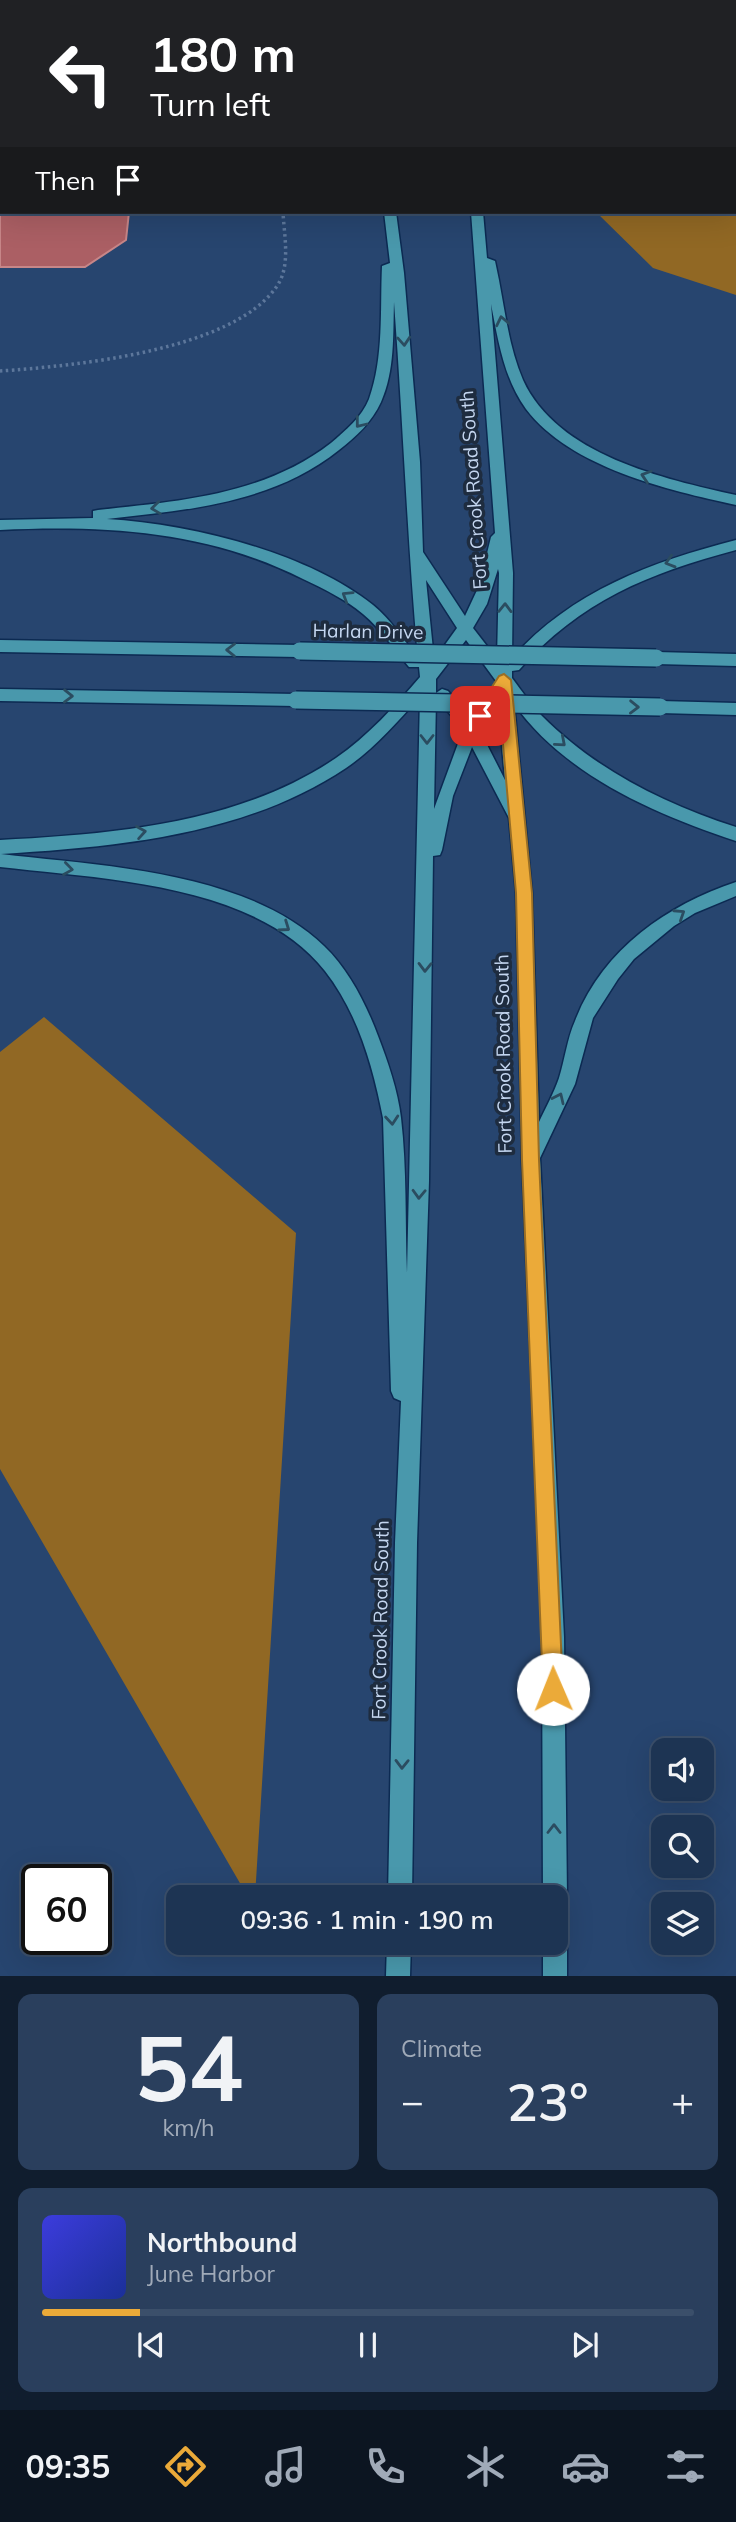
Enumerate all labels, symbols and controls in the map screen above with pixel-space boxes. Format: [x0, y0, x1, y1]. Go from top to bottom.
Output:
text: 180 m [150, 23, 296, 84]
icon: left [35, 28, 126, 119]
text: Turn left [150, 84, 270, 124]
icon: arrive [109, 161, 147, 199]
text: Then [35, 164, 95, 197]
one-way arrow [496, 315, 511, 327]
one-way arrow [396, 336, 411, 347]
street label: Fort Crook Road South [454, 390, 492, 590]
one-way arrow [355, 415, 368, 427]
one-way arrow [641, 470, 653, 484]
one-way arrow [150, 501, 161, 516]
one-way arrow [664, 554, 677, 568]
one-way arrow [341, 591, 354, 604]
one-way arrow [498, 603, 513, 614]
street label: Harlan Drive [312, 618, 424, 644]
one-way arrow [226, 642, 236, 658]
pin [450, 686, 510, 746]
one-way arrow [63, 689, 74, 704]
icon: arrive [461, 697, 499, 735]
one-way arrow [629, 699, 640, 714]
one-way arrow [553, 734, 566, 746]
one-way arrow [419, 735, 435, 745]
one-way arrow [135, 825, 147, 840]
one-way arrow [62, 861, 73, 876]
one-way arrow [672, 909, 685, 922]
one-way arrow [277, 919, 290, 931]
street label: Fort Crook Road South [489, 954, 517, 1154]
one-way arrow [417, 962, 432, 973]
one-way arrow [551, 1093, 565, 1105]
one-way arrow [384, 1114, 399, 1126]
one-way arrow [412, 1189, 427, 1200]
street label: Fort Crook Road South [366, 1520, 394, 1720]
position arrow [516, 1652, 590, 1726]
map controls [651, 1738, 714, 1955]
button: sound [651, 1738, 714, 1801]
one-way arrow [394, 1759, 410, 1770]
button: search [651, 1815, 714, 1878]
one-way arrow [546, 1823, 562, 1834]
speed limit sign: 60 [21, 1864, 112, 1955]
button: layers [651, 1892, 714, 1955]
text: 09:36 · 1 min · 190 m [240, 1903, 494, 1936]
text: 54 [134, 2010, 243, 2124]
text: Climate [401, 2034, 482, 2063]
text: 23° [507, 2069, 588, 2134]
text: − [401, 2077, 424, 2125]
text: + [671, 2077, 694, 2125]
text: km/h [162, 2113, 215, 2142]
text: Northbound [147, 2226, 297, 2259]
text: June Harbor [147, 2259, 275, 2288]
icon: previous [132, 2326, 170, 2364]
icon: pause [349, 2326, 387, 2364]
icon: next [566, 2326, 604, 2364]
icon: directions [161, 2442, 210, 2491]
icon: music [261, 2442, 310, 2491]
icon: phone [361, 2442, 410, 2491]
icon: climate [461, 2442, 510, 2491]
icon: car [561, 2442, 610, 2491]
icon: filters [661, 2442, 710, 2491]
text: 09:35 [26, 2446, 110, 2486]

